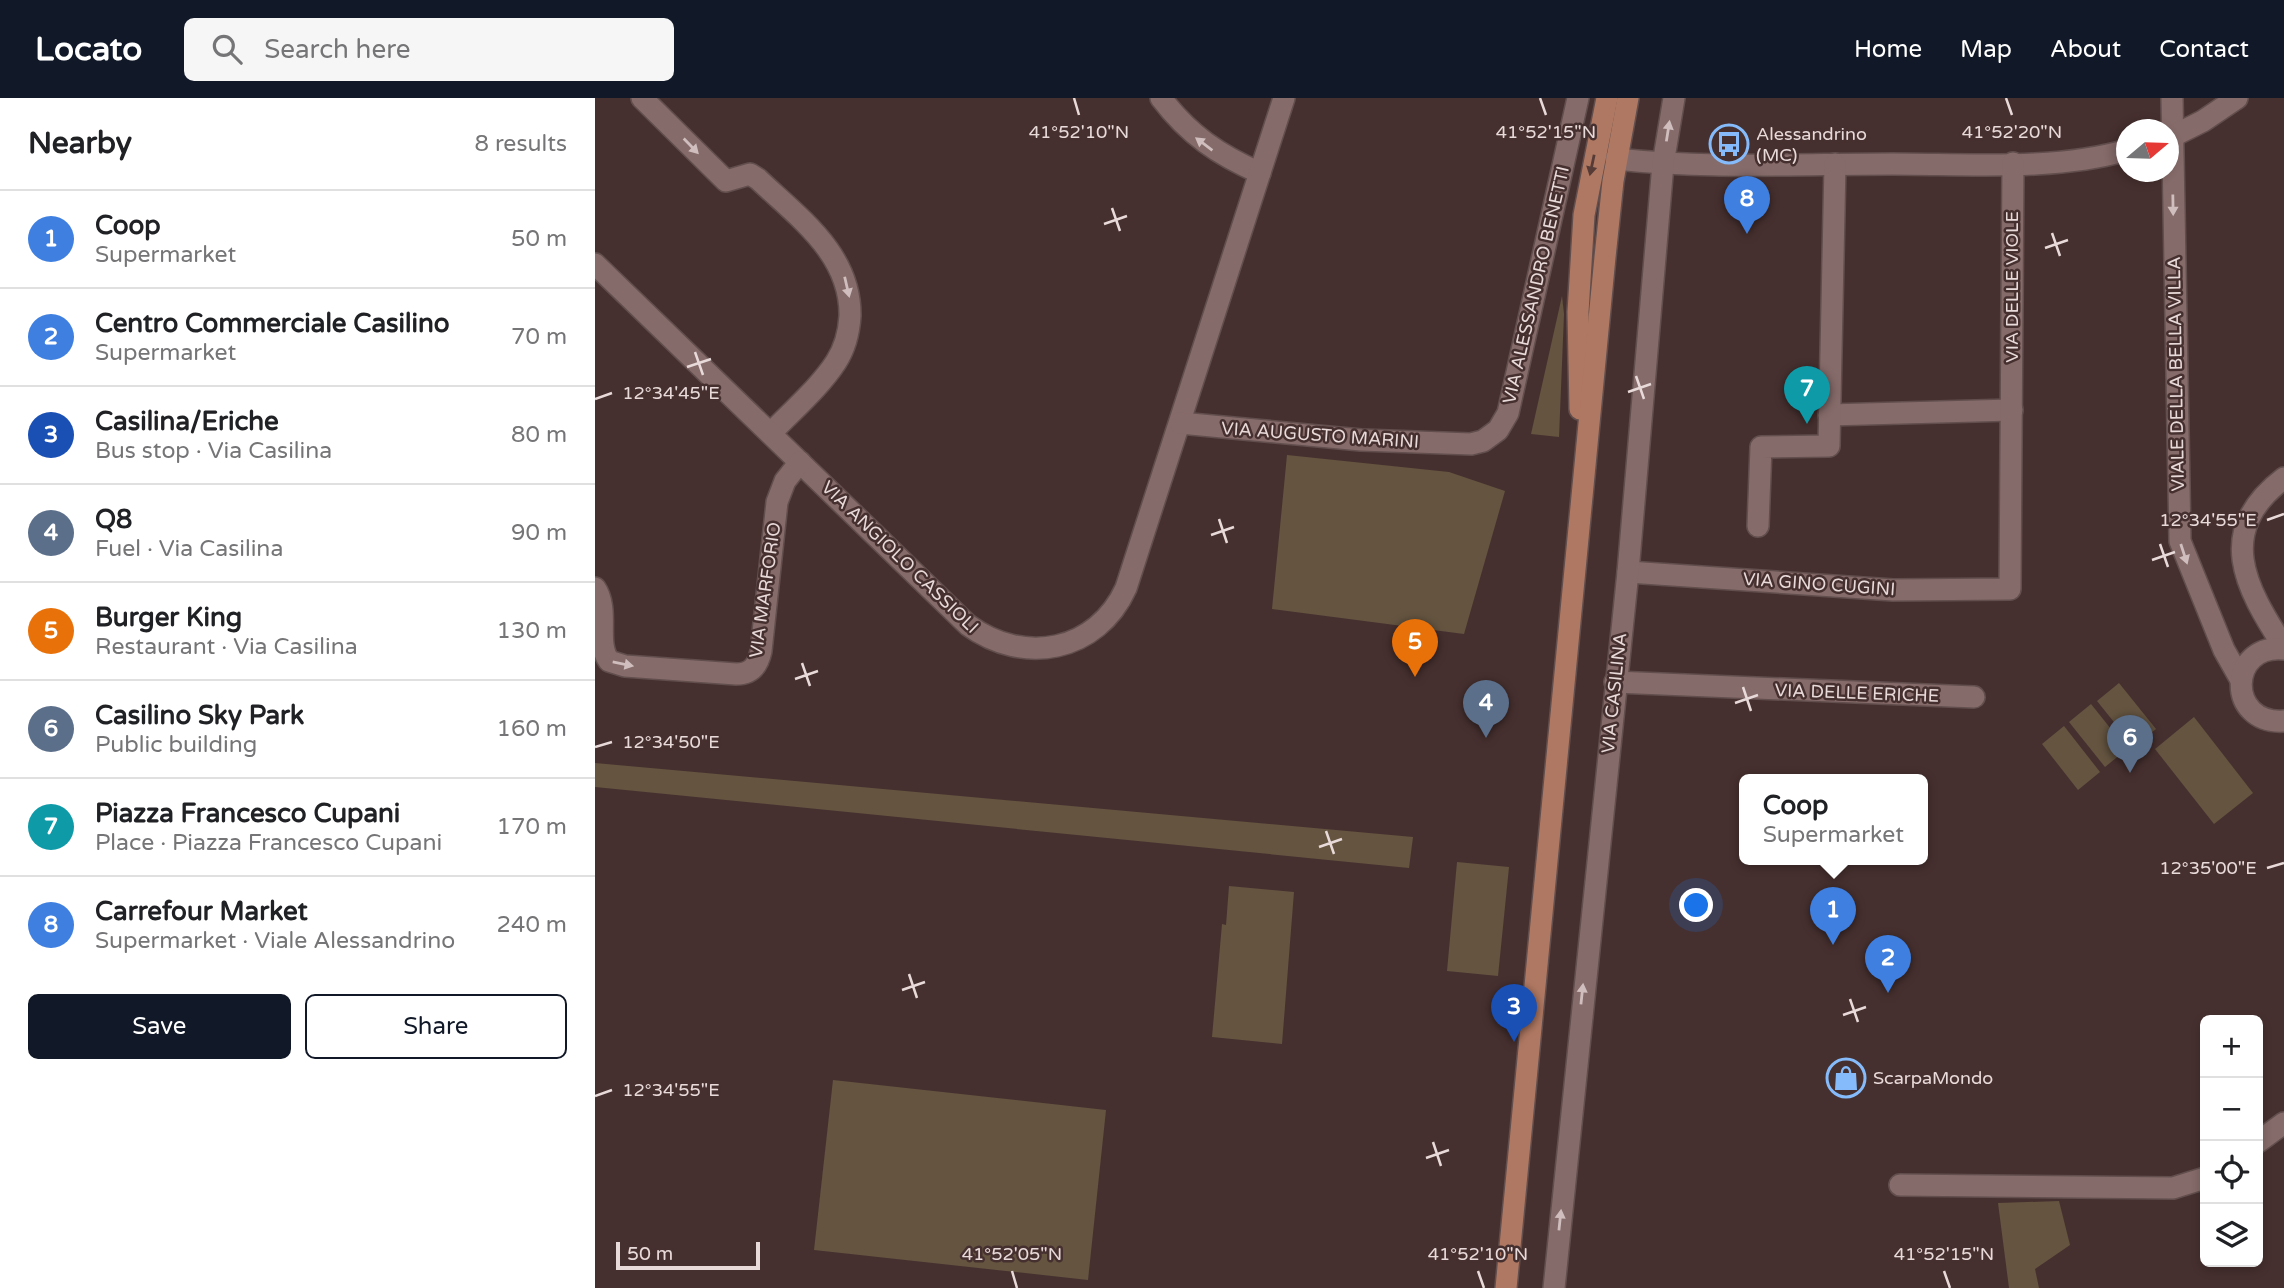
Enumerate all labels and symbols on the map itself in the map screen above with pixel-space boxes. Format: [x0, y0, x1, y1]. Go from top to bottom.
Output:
north arrow [2116, 119, 2179, 182]
one-way arrow [1663, 120, 1674, 142]
text: 41°52'10"N [1029, 121, 1129, 143]
text: 41°52'15"N [1496, 121, 1596, 143]
text: 41°52'20"N [1962, 121, 2062, 143]
bus stop icon: Alessandrino (MC) [1708, 123, 1750, 165]
place label: Alessandrino (MC) [1756, 123, 1867, 166]
one-way arrow [1196, 136, 1214, 151]
one-way arrow [682, 137, 698, 154]
one-way arrow [1587, 154, 1598, 176]
street label: VIA ALESSANDRO BENETTI [1498, 164, 1574, 406]
pin: 8 [1724, 176, 1770, 234]
one-way arrow [2167, 194, 2179, 216]
street label: VIA DELLE VIOLE [2001, 211, 2023, 363]
street label: VIALE DELLA BELLA VILLA [2163, 256, 2189, 492]
one-way arrow [842, 276, 853, 298]
pin: 7 [1784, 366, 1830, 424]
text: 12°34'45"E [622, 382, 720, 404]
street label: VIA AUGUSTO MARINI [1220, 417, 1420, 453]
street label: VIA ANGIOLO CASSIOLI [817, 476, 983, 638]
text: 12°34'55"E [2159, 509, 2257, 531]
street label: VIA MARFORIO [745, 521, 785, 659]
one-way arrow [2179, 544, 2190, 565]
street label: VIA GINO CUGINI [1742, 568, 1896, 600]
pin: 5 [1392, 619, 1438, 677]
street label: VIA CASILINA [1597, 632, 1631, 754]
one-way arrow [612, 659, 634, 670]
street label: VIA DELLE ERICHE [1774, 679, 1940, 707]
pin: 4 [1463, 680, 1509, 738]
pin: 6 [2107, 715, 2153, 773]
text: 12°34'50"E [622, 731, 720, 753]
text: 12°35'00"E [2159, 857, 2257, 879]
pin: 1 [1810, 887, 1856, 945]
your location [1679, 888, 1713, 922]
pin: 2 [1865, 935, 1911, 993]
one-way arrow [1577, 982, 1588, 1004]
pin: 3 [1491, 984, 1537, 1042]
shop icon: ScarpaMondo [1825, 1057, 1867, 1099]
place label: ScarpaMondo [1873, 1067, 1993, 1089]
text: 12°34'55"E [622, 1079, 720, 1101]
one-way arrow [1555, 1209, 1566, 1231]
scale bar [616, 1239, 759, 1271]
text: 41°52'05"N [962, 1243, 1062, 1265]
text: 41°52'10"N [1428, 1243, 1528, 1265]
text: 41°52'15"N [1894, 1243, 1994, 1265]

